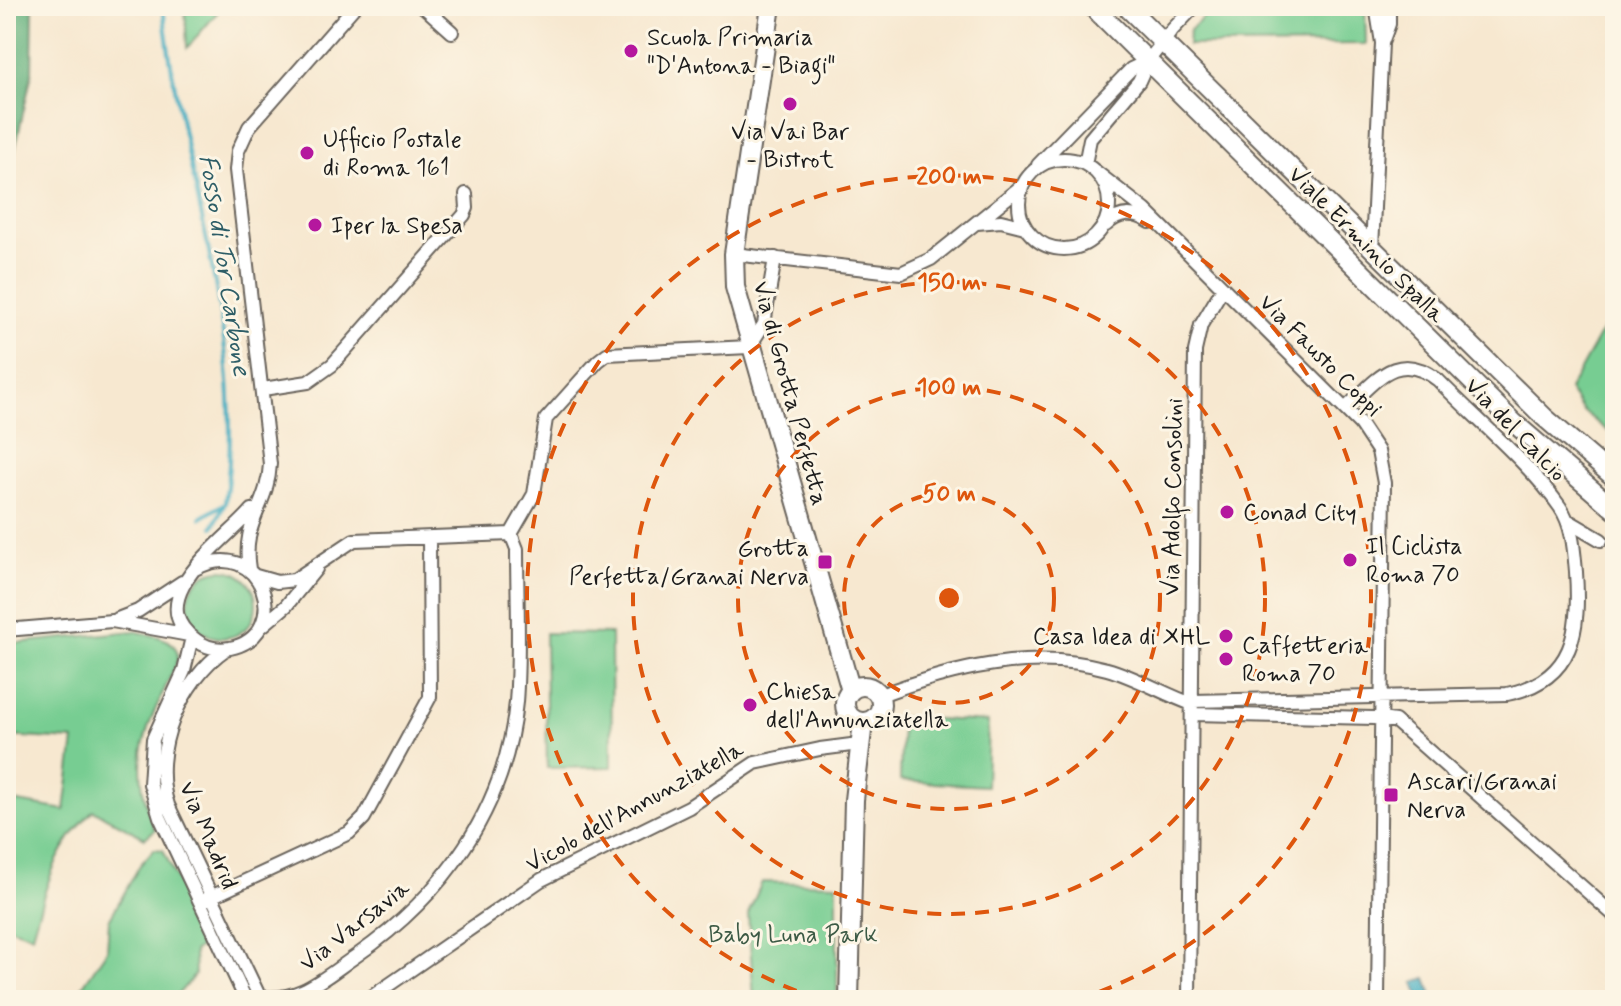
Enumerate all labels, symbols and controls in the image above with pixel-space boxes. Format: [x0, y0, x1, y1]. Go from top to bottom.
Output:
place label: Scuola Primaria "D'Antona - Biagi" [647, 23, 835, 85]
marker: Scuola Primaria "D'Antona - Biagi" [622, 42, 640, 60]
marker: Via Vai Bar - Bistrot [781, 95, 799, 113]
place label: Via Vai Bar - Bistrot [731, 117, 849, 176]
place label: Ufficio Postale di Roma 161 [323, 125, 462, 184]
marker: Ufficio Postale di Roma 161 [298, 144, 316, 162]
water label: Fosso di Tor Carbone [190, 152, 259, 380]
street label: Viale Erminio Spalla [1281, 160, 1451, 331]
text: 200 m [916, 162, 982, 193]
place label: Iper la Spesa [331, 211, 463, 242]
marker: Iper la Spesa [306, 216, 324, 234]
text: 150 m [917, 268, 981, 299]
street label: Via di Grotta Perfetta [745, 278, 834, 509]
street label: Via Fausto Coppi [1252, 288, 1388, 424]
street label: Via del Calcio [1457, 371, 1572, 489]
text: 100 m [917, 373, 981, 404]
street label: Via Adolfo Consolini [1156, 398, 1193, 596]
text: 50 m [922, 479, 976, 510]
place label: Conad City [1243, 498, 1357, 529]
marker: Conad City [1218, 503, 1236, 521]
place label: Il Ciclista Roma 70 [1366, 532, 1463, 591]
place label: Grotta Perfetta/Granai Nerva [569, 534, 809, 593]
marker: Il Ciclista Roma 70 [1341, 551, 1359, 569]
marker: Grotta Perfetta/Granai Nerva [816, 553, 834, 571]
centre of rings [935, 584, 963, 612]
place label: Casa Idea di XHL [1033, 622, 1210, 653]
marker: Casa Idea di XHL [1217, 627, 1235, 645]
place label: Caffetteria Roma 70 [1242, 631, 1368, 690]
marker: Caffetteria Roma 70 [1217, 650, 1235, 668]
place label: Chiesa dell'Annunziatella [766, 677, 949, 736]
marker: Chiesa dell'Annunziatella [741, 696, 759, 714]
street label: Vicolo dell'Annunziatella [520, 734, 750, 880]
place label: Ascari/Granai Nerva [1407, 767, 1557, 826]
street label: Via Madrid [171, 777, 244, 894]
marker: Ascari/Granai Nerva [1382, 786, 1400, 804]
street label: Via Varsavia [293, 873, 417, 979]
park label: Baby Luna Park [708, 920, 878, 951]

